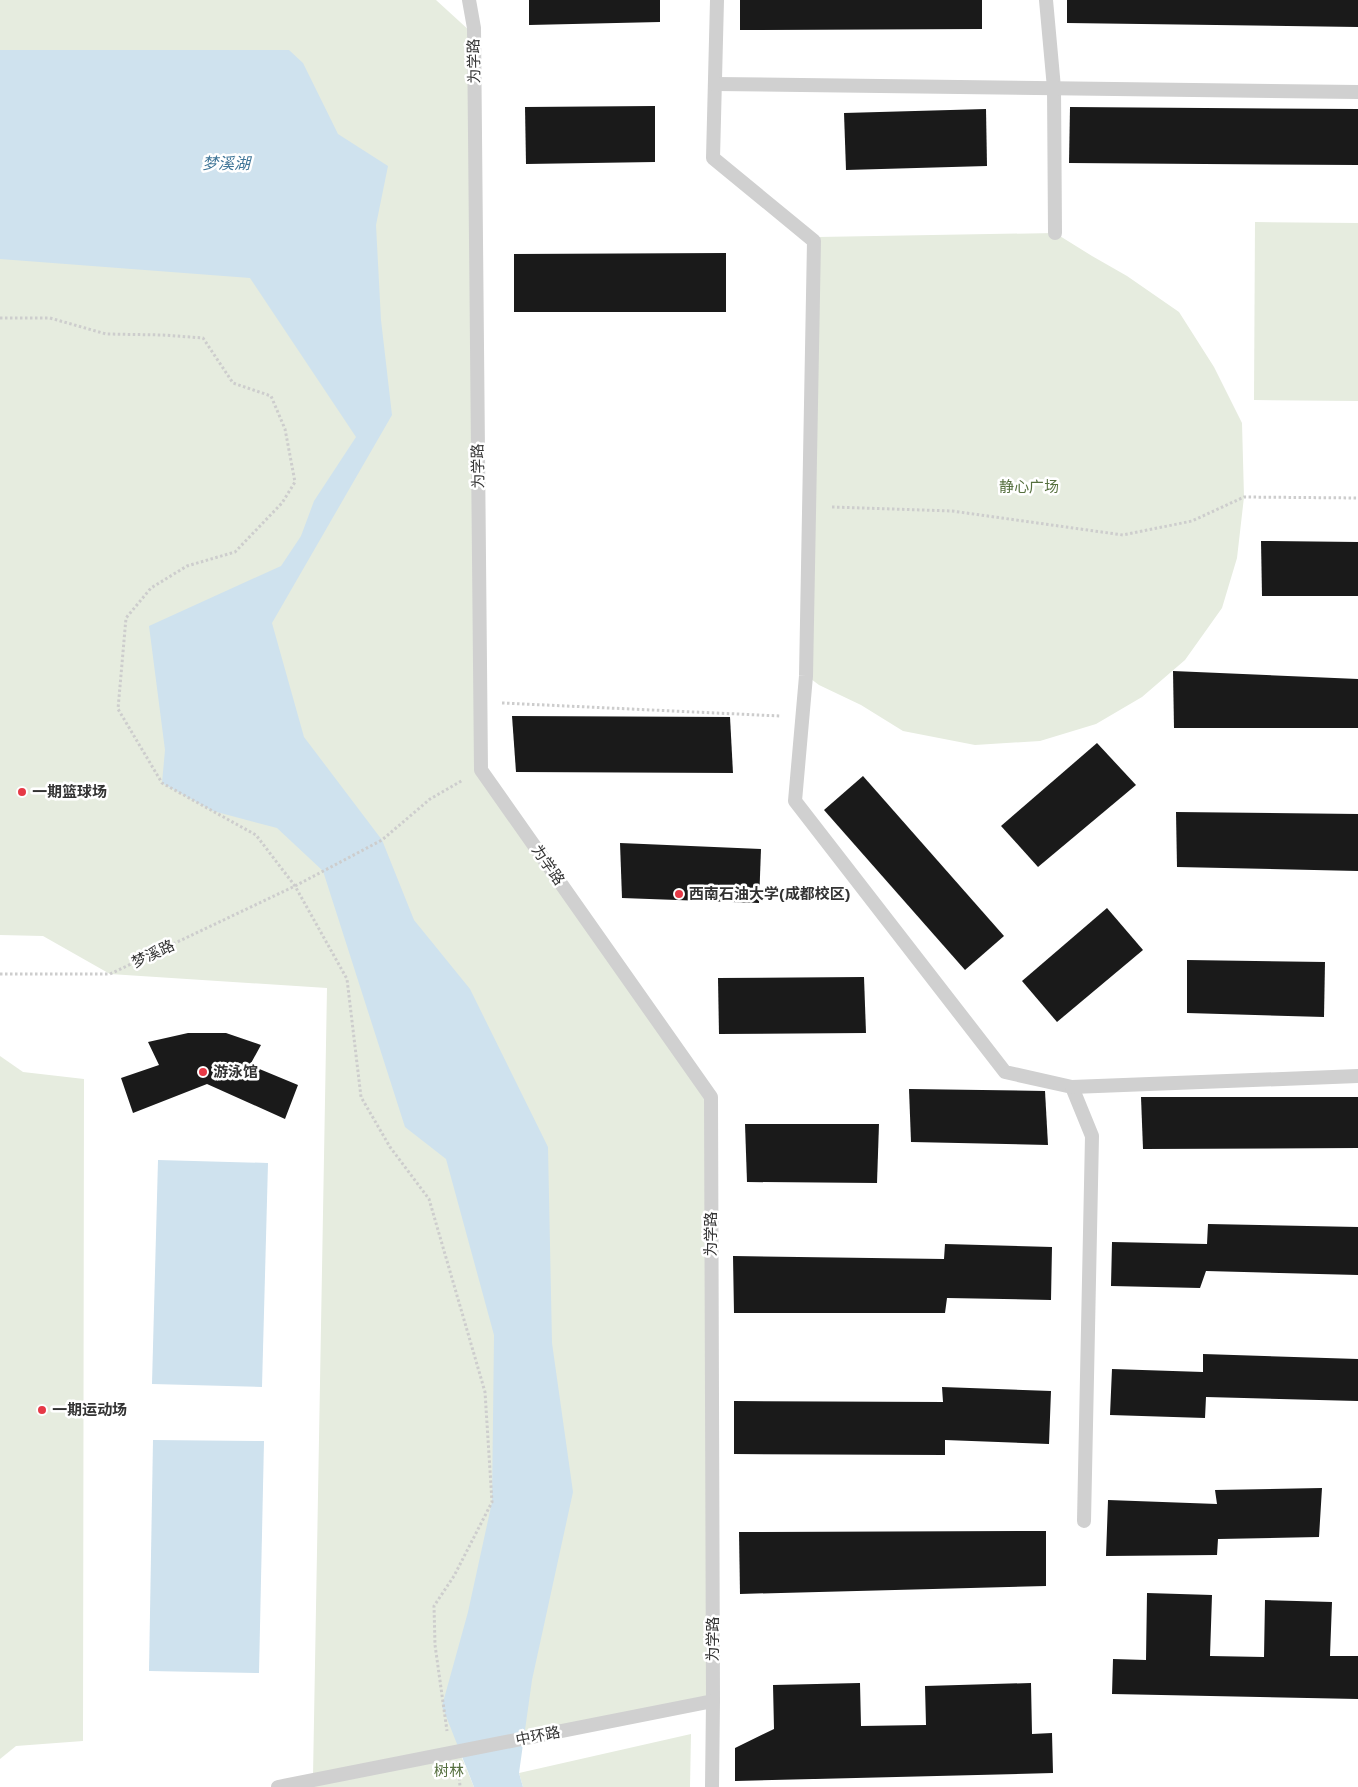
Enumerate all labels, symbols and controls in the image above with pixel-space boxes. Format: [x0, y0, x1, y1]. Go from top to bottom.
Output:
street label: 为学路 [464, 38, 482, 84]
water label: 梦溪湖 [202, 153, 253, 173]
street label: 为学路 [468, 443, 486, 489]
park label: 静心广场 [999, 477, 1059, 495]
place label: 一期篮球场 [32, 782, 107, 800]
marker: 一期篮球场 [16, 786, 28, 798]
street label: 为学路 [529, 841, 569, 888]
place label: 西南石油大学(成都校区) [689, 884, 850, 902]
marker: 西南石油大学(成都校区) [673, 888, 685, 900]
street label: 梦溪路 [128, 935, 177, 971]
place label: 游泳馆 [213, 1062, 258, 1080]
marker: 游泳馆 [197, 1066, 209, 1078]
street label: 为学路 [701, 1211, 719, 1257]
place label: 一期运动场 [52, 1400, 127, 1418]
marker: 一期运动场 [36, 1404, 48, 1416]
street label: 为学路 [703, 1616, 721, 1662]
street label: 中环路 [514, 1722, 562, 1748]
park label: 树林 [434, 1761, 464, 1779]

